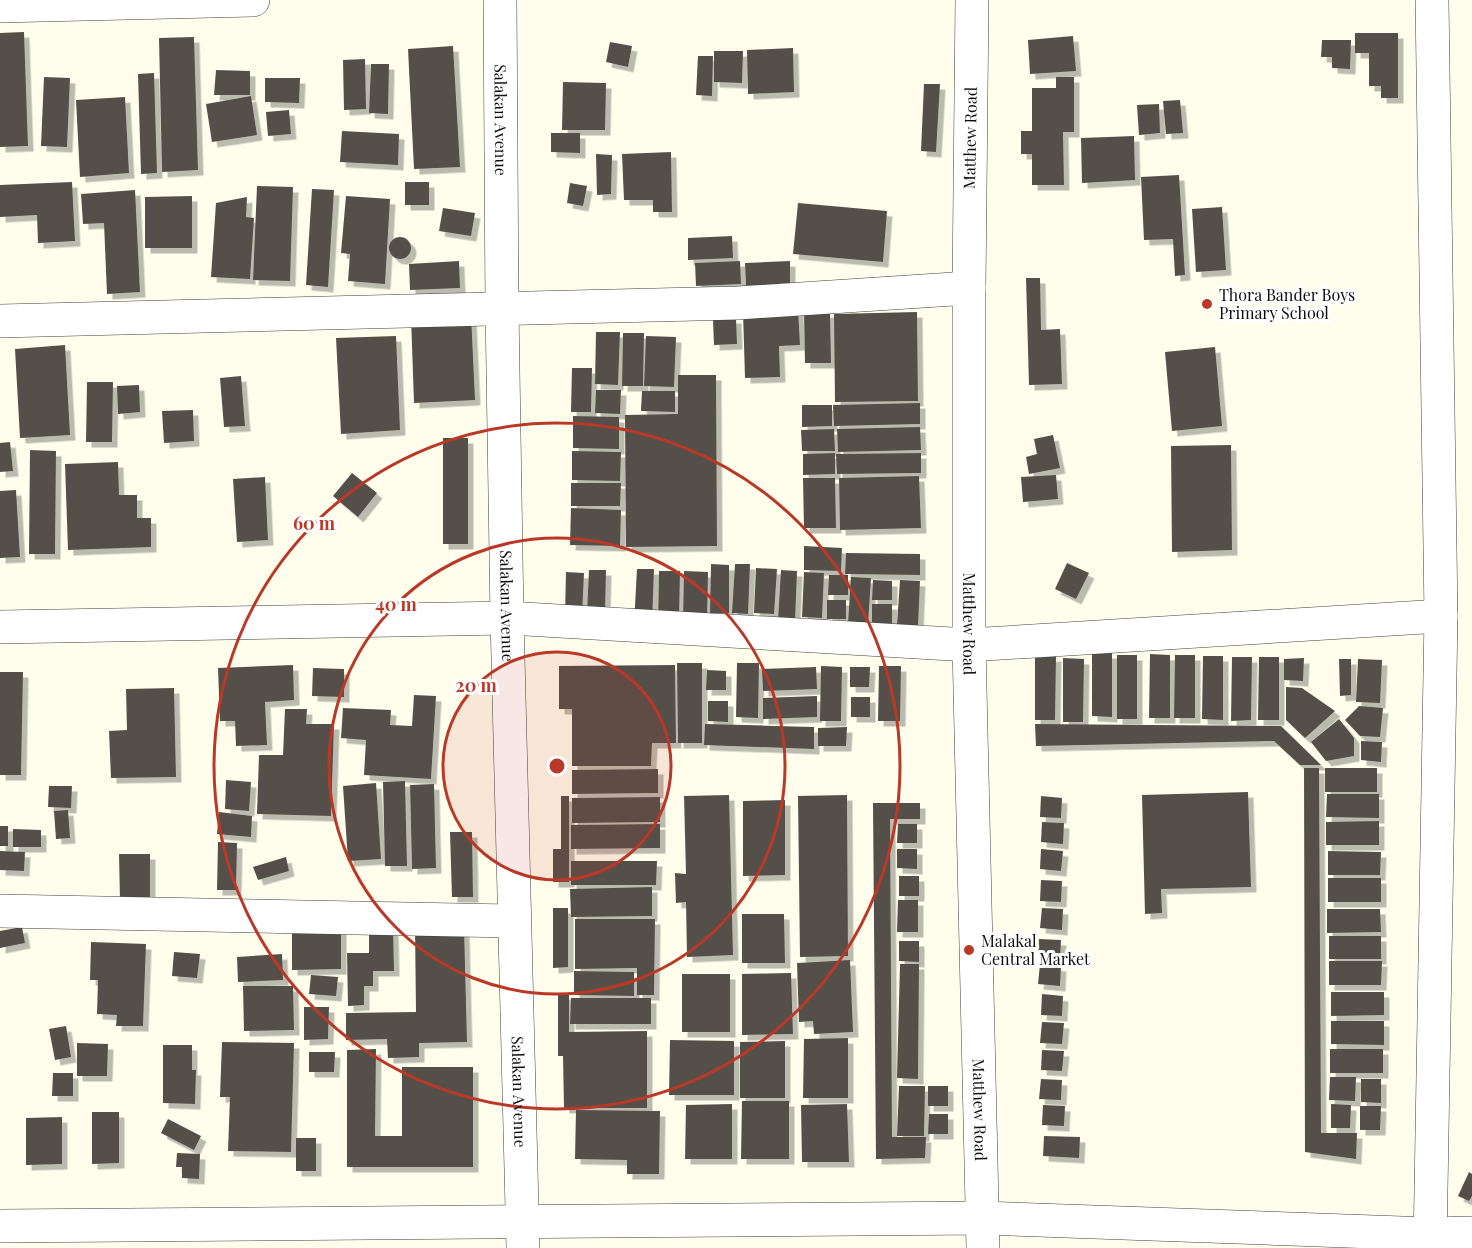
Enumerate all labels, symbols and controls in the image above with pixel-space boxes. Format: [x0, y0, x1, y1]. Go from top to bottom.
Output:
street label: Salakan Avenue [490, 64, 512, 176]
street label: Matthew Road [958, 87, 981, 189]
place label: Thora Bander Boys Primary School [1219, 284, 1355, 323]
marker: Thora Bander Boys Primary School [1200, 297, 1214, 311]
text: 60 m [293, 511, 336, 535]
street label: Salakan Avenue [496, 550, 519, 662]
street label: Matthew Road [959, 573, 981, 675]
text: 40 m [375, 592, 418, 616]
text: 20 m [455, 673, 497, 697]
centre of rings [547, 756, 567, 776]
place label: Malakal Central Market [981, 930, 1090, 969]
marker: Malakal Central Market [962, 943, 976, 957]
street label: Salakan Avenue [508, 1036, 531, 1148]
street label: Matthew Road [969, 1058, 992, 1161]

